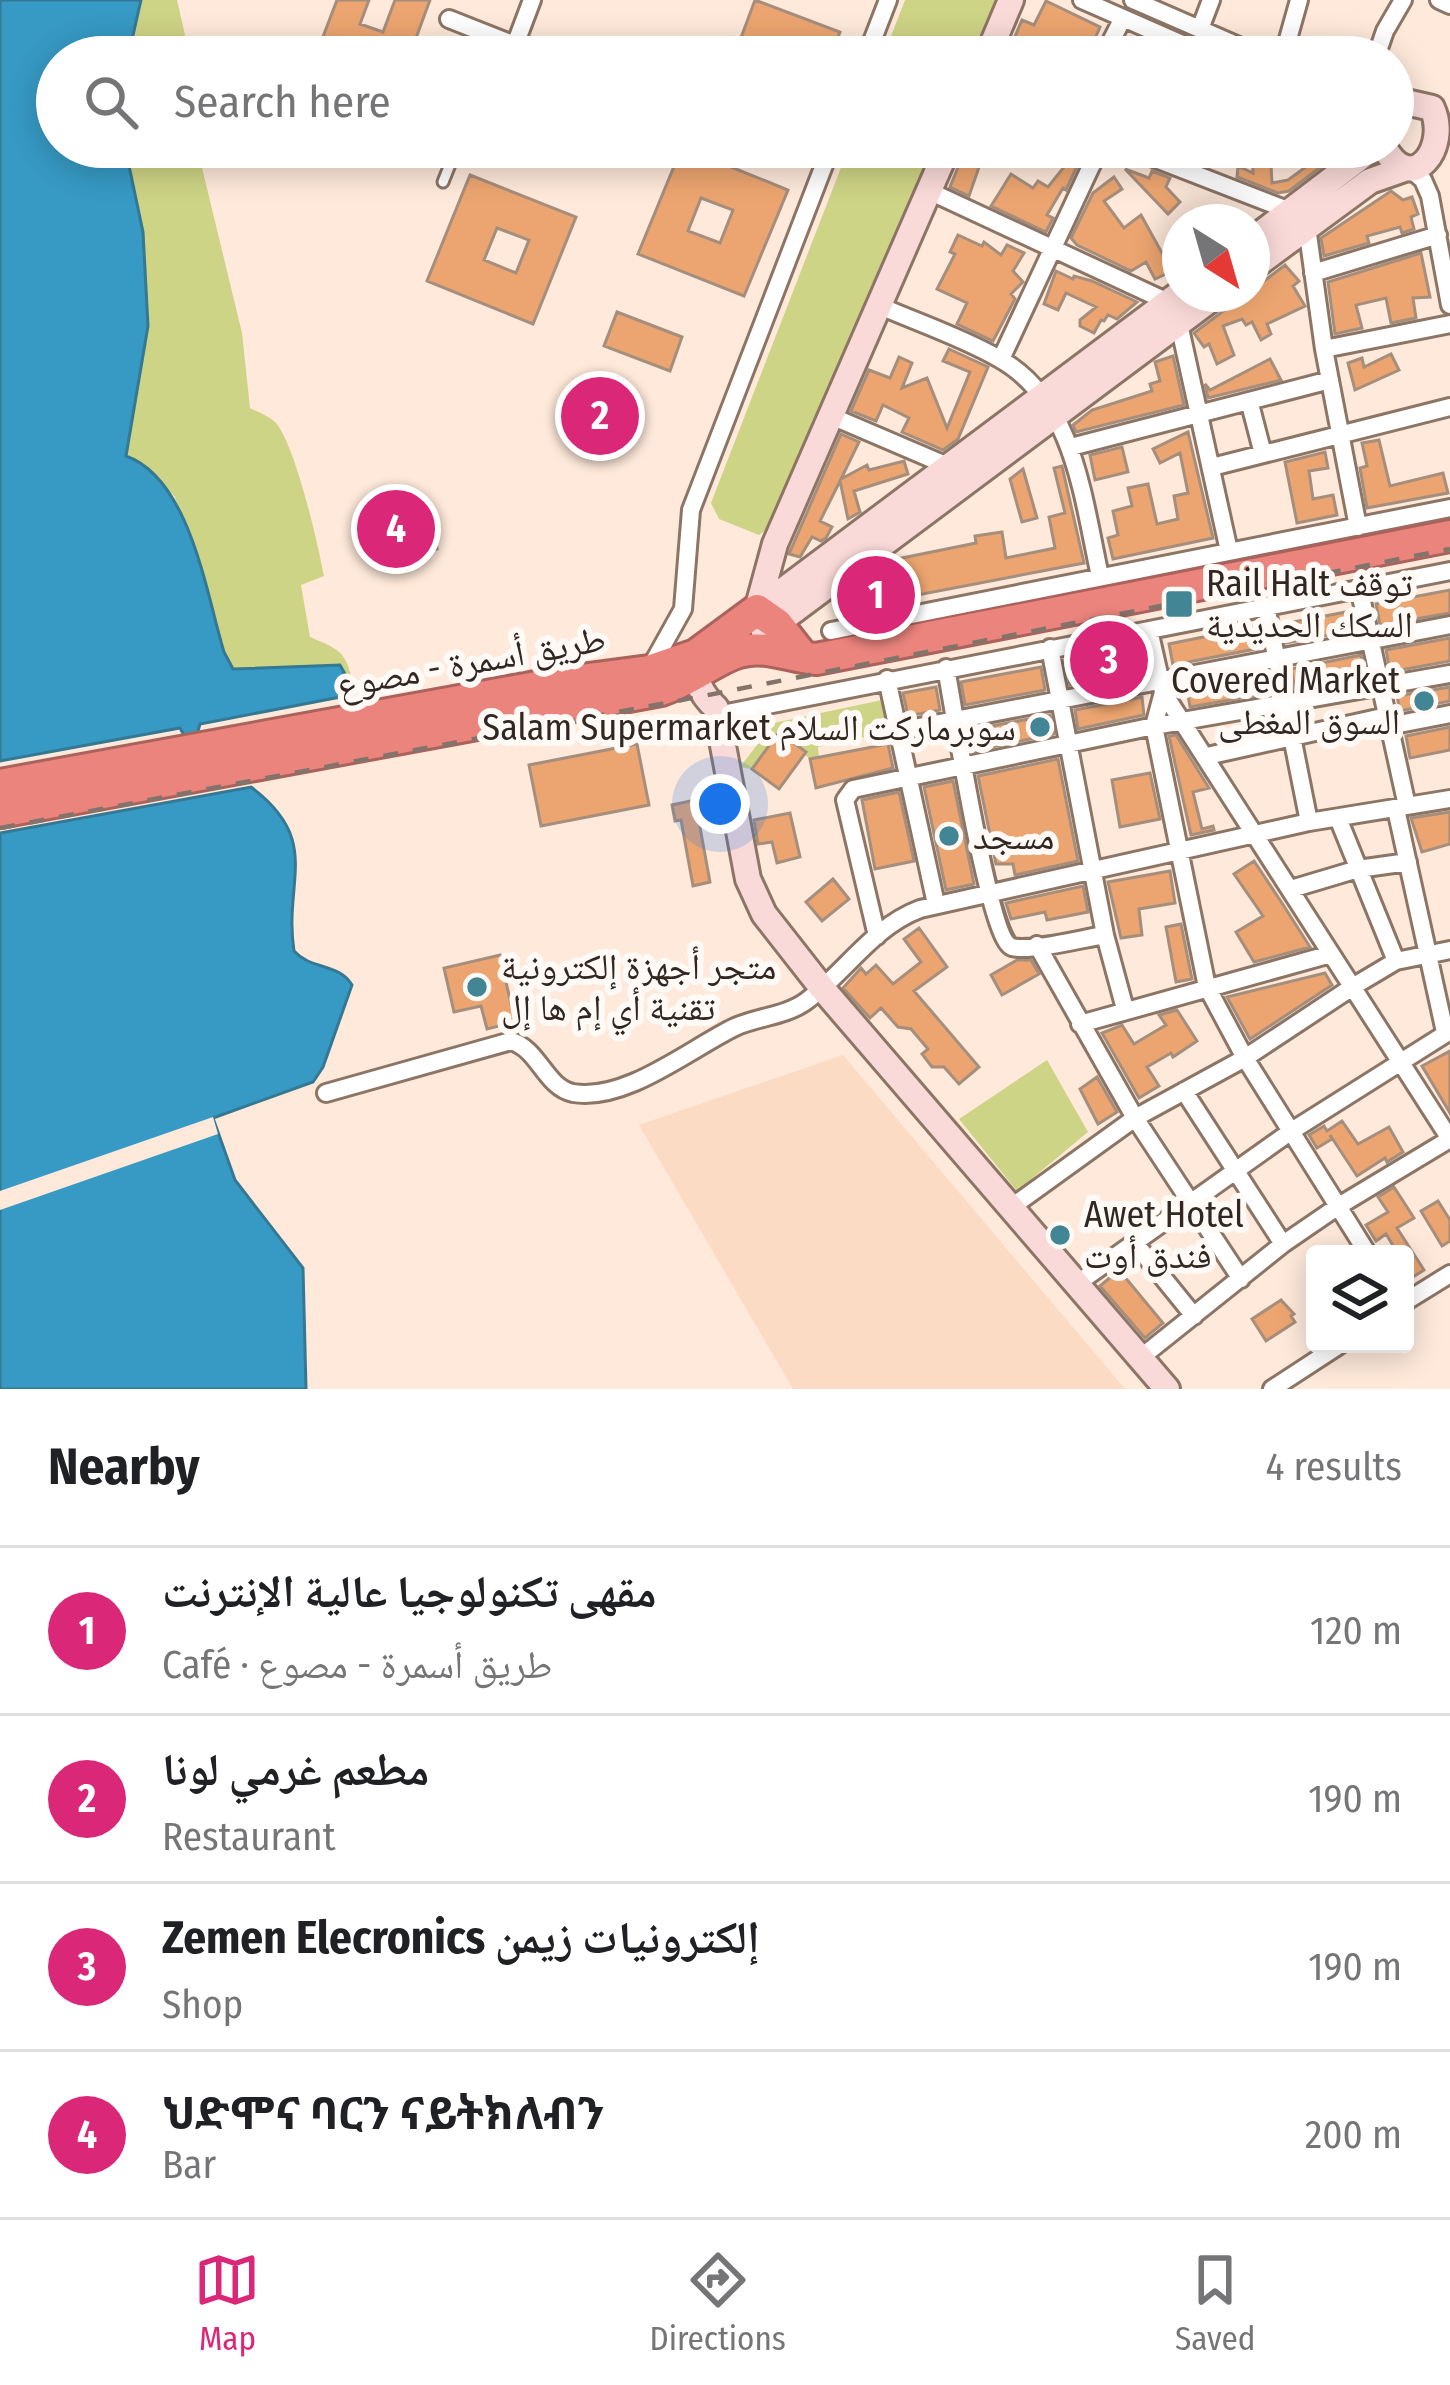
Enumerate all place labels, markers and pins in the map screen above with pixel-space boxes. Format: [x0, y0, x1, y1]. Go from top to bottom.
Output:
pin: 2 [561, 371, 639, 461]
pin: 4 [357, 484, 435, 574]
pin: 1 [837, 550, 915, 640]
place label: Rail Halt توقف السكك الحديدية [1206, 562, 1413, 647]
marker: Rail Halt توقف السكك الحديدية [1163, 588, 1195, 620]
pin: 3 [1070, 615, 1148, 705]
place label: Covered Market السوق المغطى [1171, 659, 1400, 744]
marker: Covered Market السوق المغطى [1411, 688, 1437, 714]
place label: Salam Supermarket سوبرماركت السلام [482, 706, 1016, 751]
marker: Salam Supermarket سوبرماركت السلام [1027, 714, 1053, 740]
place label: مسجد [973, 815, 1054, 859]
marker: مسجد [936, 823, 962, 849]
place label: متجر أجهزة إلكترونية تقنية أي إم ها إل [501, 945, 776, 1036]
marker: متجر أجهزة إلكترونية تقنية أي إم ها إل [464, 974, 490, 1000]
place label: Awet Hotel فندق أوت [1084, 1193, 1244, 1278]
marker: Awet Hotel فندق أوت [1047, 1222, 1073, 1248]

